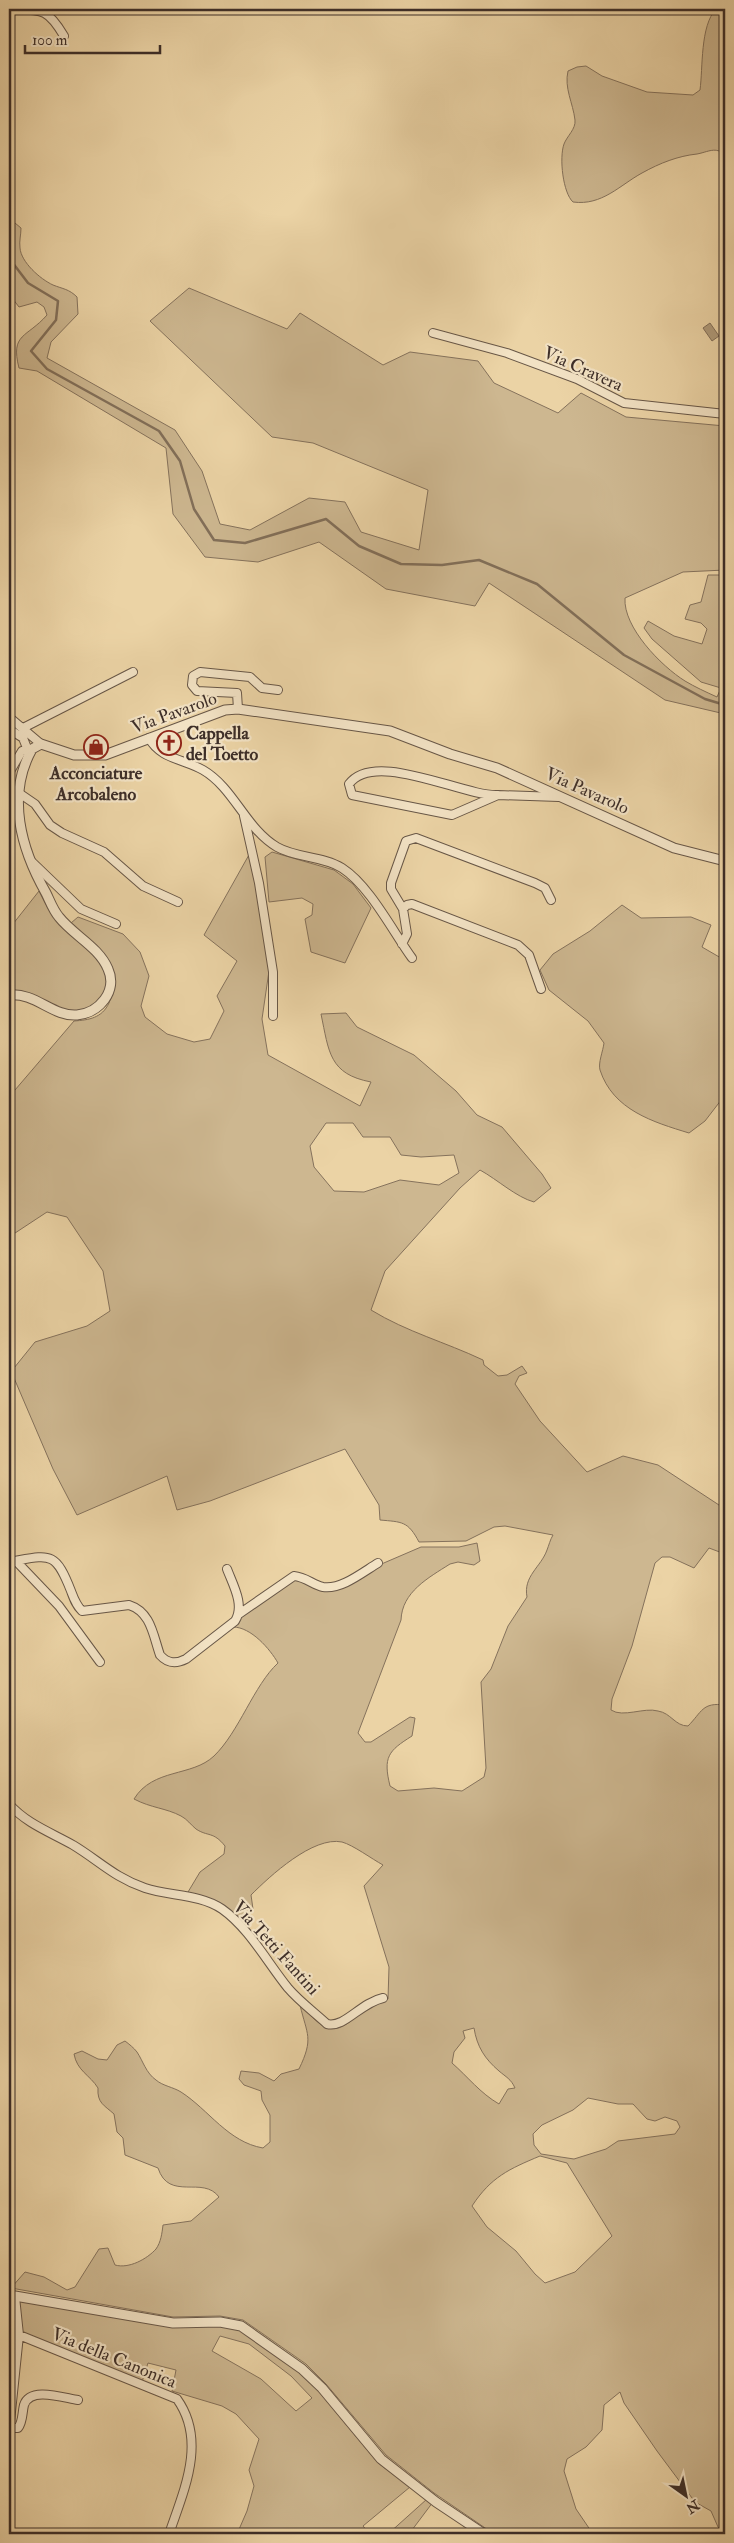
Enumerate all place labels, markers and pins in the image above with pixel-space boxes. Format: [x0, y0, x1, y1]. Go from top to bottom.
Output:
place label: Cappella del Toetto [186, 722, 259, 766]
church icon: Cappella del Toetto [156, 730, 182, 756]
shop icon: Acconciature Arcobaleno [83, 734, 109, 760]
place label: Acconciature Arcobaleno [49, 762, 143, 806]

